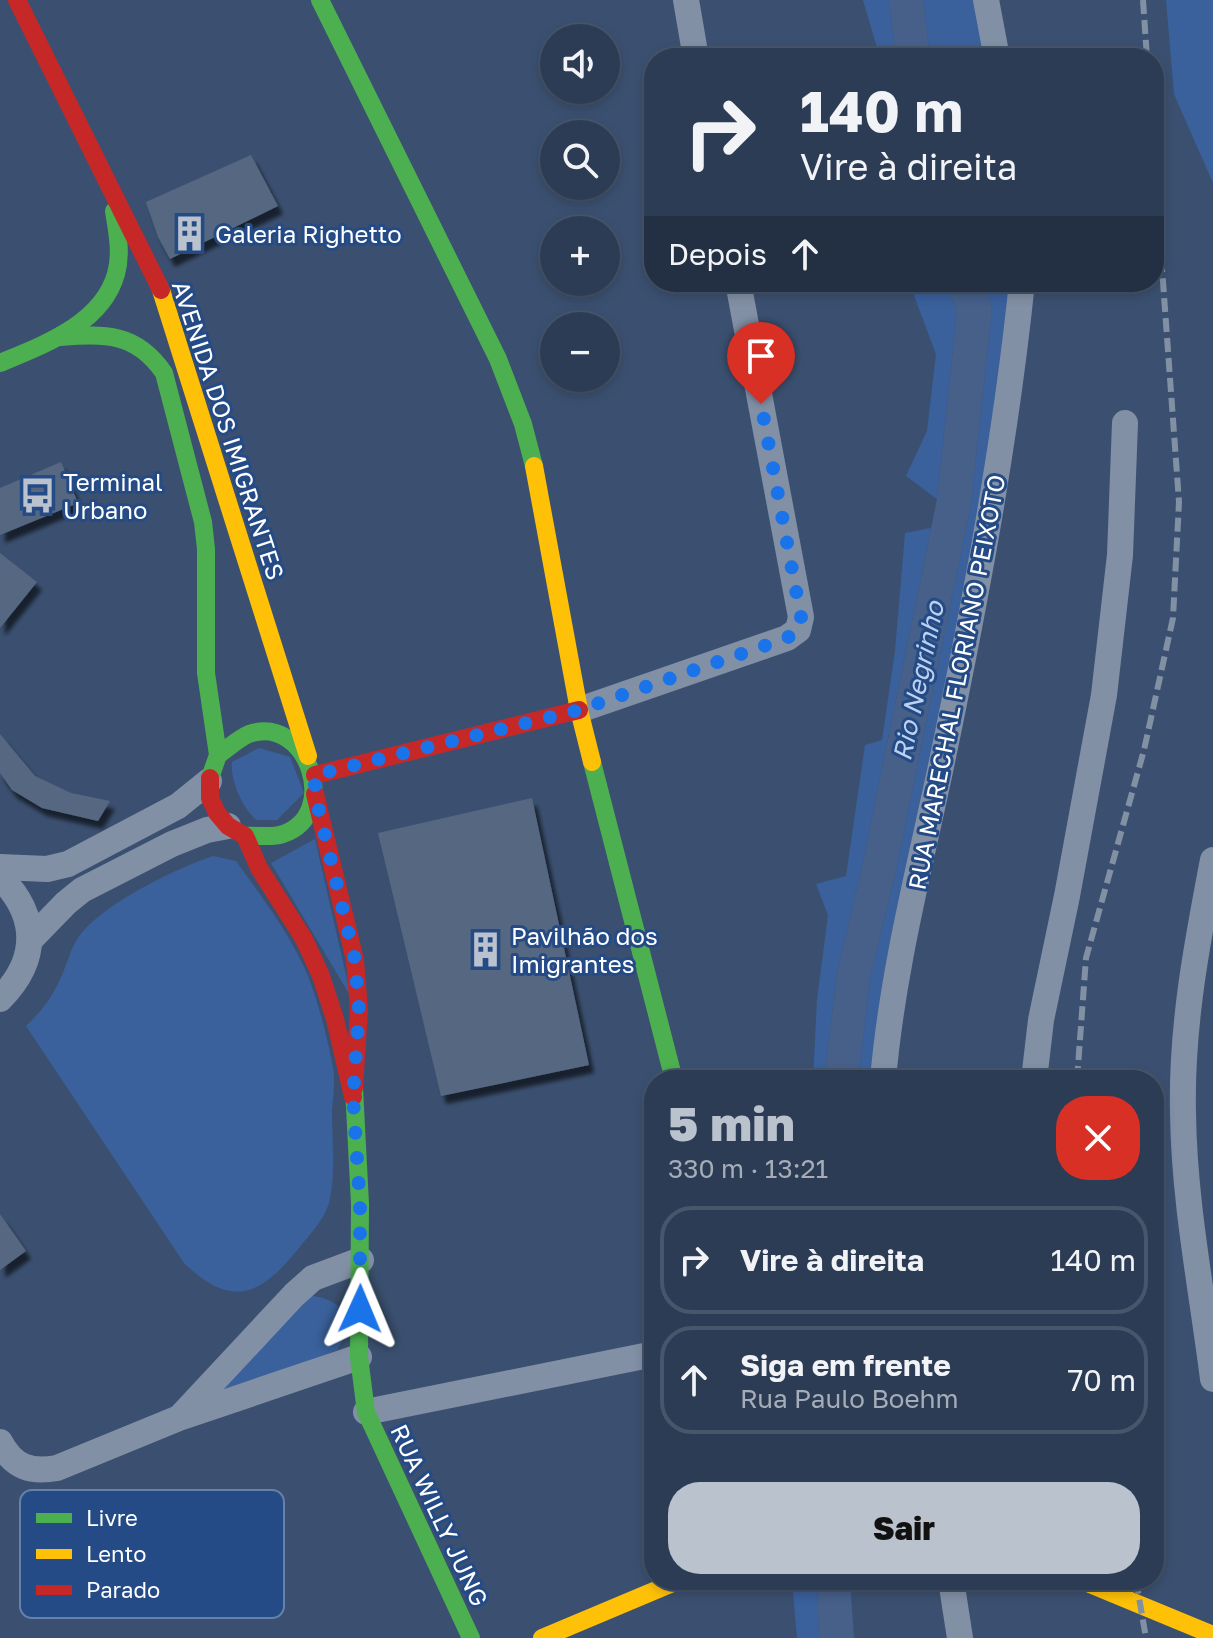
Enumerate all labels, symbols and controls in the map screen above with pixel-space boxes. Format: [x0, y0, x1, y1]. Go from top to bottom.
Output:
map controls [540, 24, 620, 392]
button: sound [540, 24, 620, 104]
text: 140 m [800, 77, 963, 144]
icon: right [668, 80, 772, 184]
button: search [540, 120, 620, 200]
text: Vire à direita [800, 145, 1017, 188]
building icon: Galeria Righetto [170, 214, 208, 252]
button: + [540, 216, 620, 296]
place label: Galeria Righetto [215, 219, 402, 248]
icon: ahead [783, 232, 827, 276]
text: Depois [668, 236, 767, 272]
street label: AVENIDA DOS IMIGRANTES [167, 277, 291, 583]
button: − [540, 312, 620, 392]
pin [727, 322, 795, 404]
icon: arrive [739, 334, 783, 378]
place label: Terminal Urbano [63, 467, 163, 524]
street label: RUA MARECHAL FLORIANO PEIXOTO [901, 472, 1011, 892]
bus stop icon: Terminal Urbano [18, 476, 56, 514]
water label: Rio Negrinho [886, 597, 950, 764]
place label: Pavilhão dos Imigrantes [511, 921, 658, 978]
building icon: Pavilhão dos Imigrantes [466, 930, 504, 968]
text: 5 min [668, 1094, 795, 1152]
button: close [1056, 1096, 1140, 1180]
text: 330 m · 13:21 [668, 1153, 828, 1184]
icon: right [672, 1238, 716, 1282]
text: Vire à direita [740, 1242, 924, 1278]
text: 140 m [1051, 1242, 1136, 1278]
position arrow [318, 1267, 402, 1351]
text: Siga em frente [740, 1347, 951, 1383]
icon: ahead [672, 1358, 716, 1402]
text: 70 m [1067, 1362, 1136, 1398]
text: Rua Paulo Boehm [740, 1383, 959, 1414]
street label: RUA WILLY JUNG [385, 1419, 495, 1611]
button: Sair [668, 1482, 1140, 1574]
legend [20, 1490, 284, 1618]
text: Livre [86, 1504, 138, 1531]
text: Lento [86, 1540, 146, 1567]
text: Parado [86, 1576, 160, 1603]

